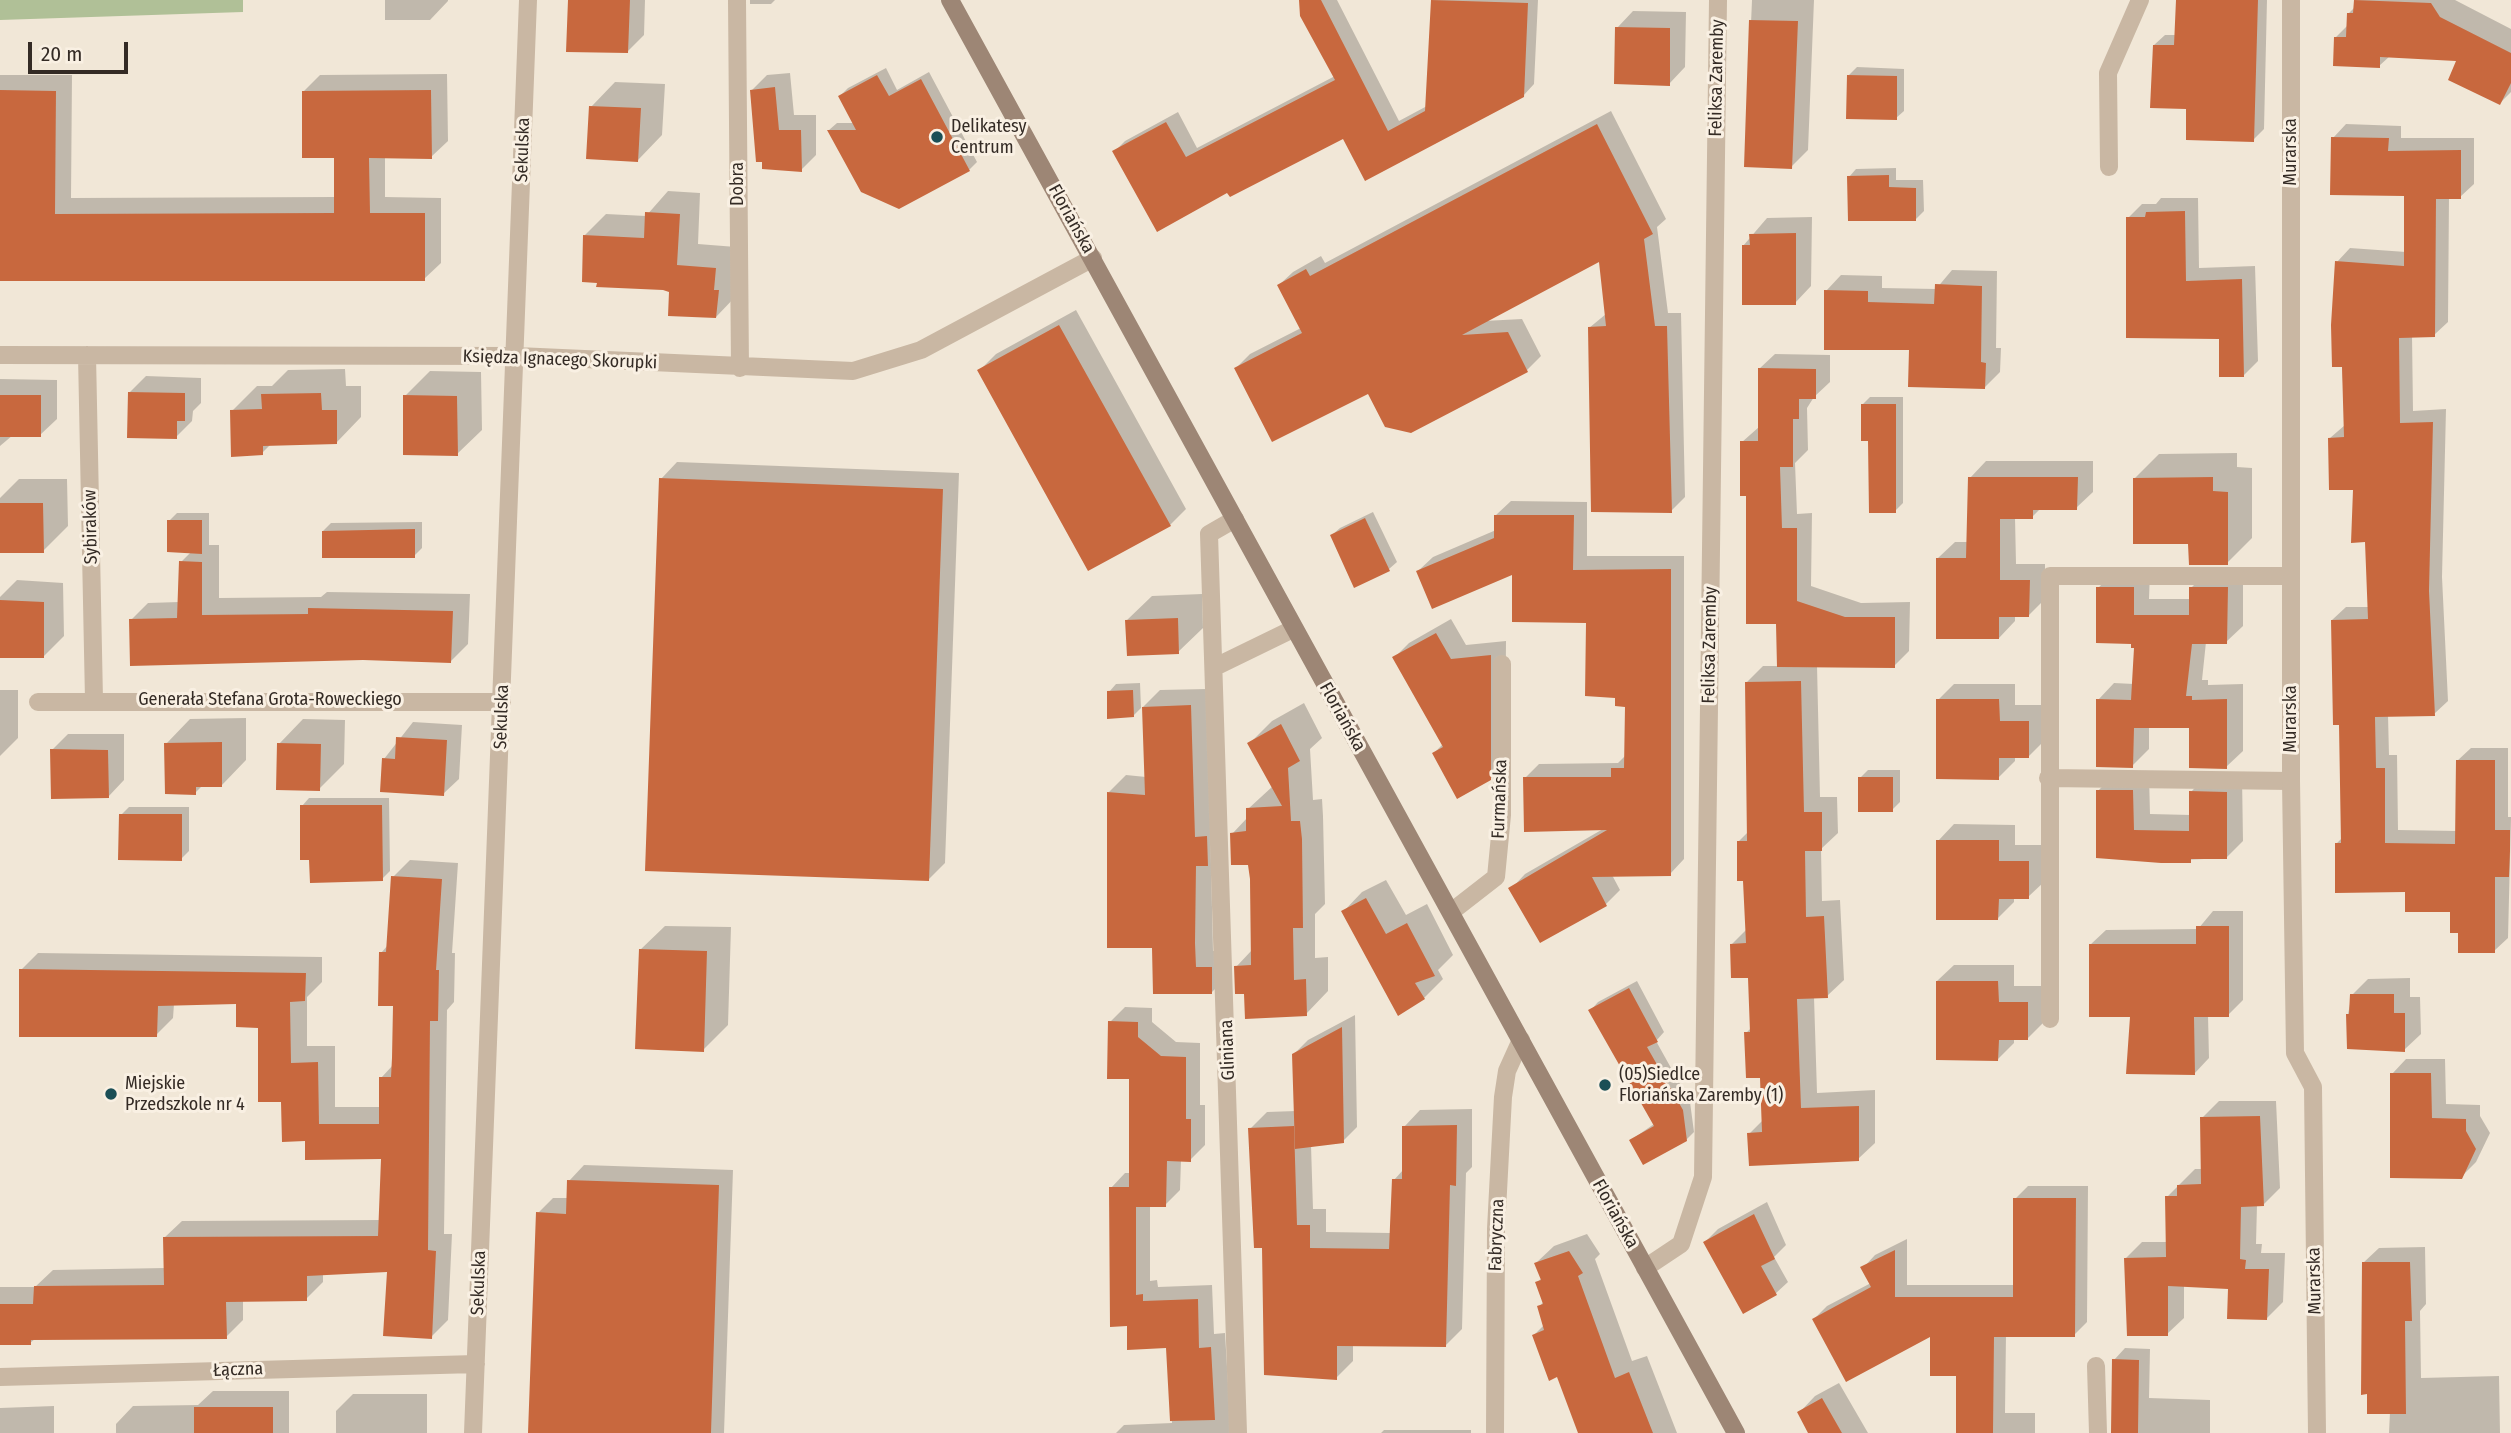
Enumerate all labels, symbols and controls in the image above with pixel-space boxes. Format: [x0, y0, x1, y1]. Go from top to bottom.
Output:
street label: Feliksa Zaremby [1705, 19, 1729, 137]
scale bar [32, 28, 131, 72]
text: 20 m [41, 41, 82, 67]
place label: Delikatesy Centrum [951, 116, 1027, 158]
street label: Sekulska [511, 117, 535, 183]
street label: Murarska [2280, 118, 2302, 186]
marker: Delikatesy Centrum [929, 129, 945, 145]
street label: Dobra [727, 162, 749, 206]
street label: Floriańska [1043, 181, 1099, 257]
street label: Księdza Ignacego Skorupki [462, 346, 658, 374]
street label: Sybiraków [80, 489, 102, 565]
street label: Feliksa Zaremby [1698, 586, 1722, 704]
street label: Floriańska [1314, 679, 1370, 755]
street label: Sekulska [490, 684, 514, 750]
street label: Murarska [2280, 685, 2302, 753]
street label: Generała Stefana Grota-Roweckiego [138, 689, 402, 711]
street label: Furmańska [1488, 759, 1512, 839]
street label: Gliniana [1216, 1019, 1240, 1081]
place label: (05)Siedlce Floriańska Zaremby (1) [1619, 1064, 1783, 1106]
place label: Miejskie Przedszkole nr 4 [125, 1073, 245, 1116]
marker: (05)Siedlce Floriańska Zaremby (1) [1597, 1077, 1613, 1093]
marker: Miejskie Przedszkole nr 4 [103, 1086, 119, 1102]
street label: Floriańska [1587, 1176, 1643, 1252]
street label: Fabryczna [1485, 1198, 1509, 1272]
street label: Murarska [2304, 1247, 2326, 1315]
street label: Sekulska [467, 1250, 491, 1316]
street label: Łączna [213, 1358, 263, 1382]

